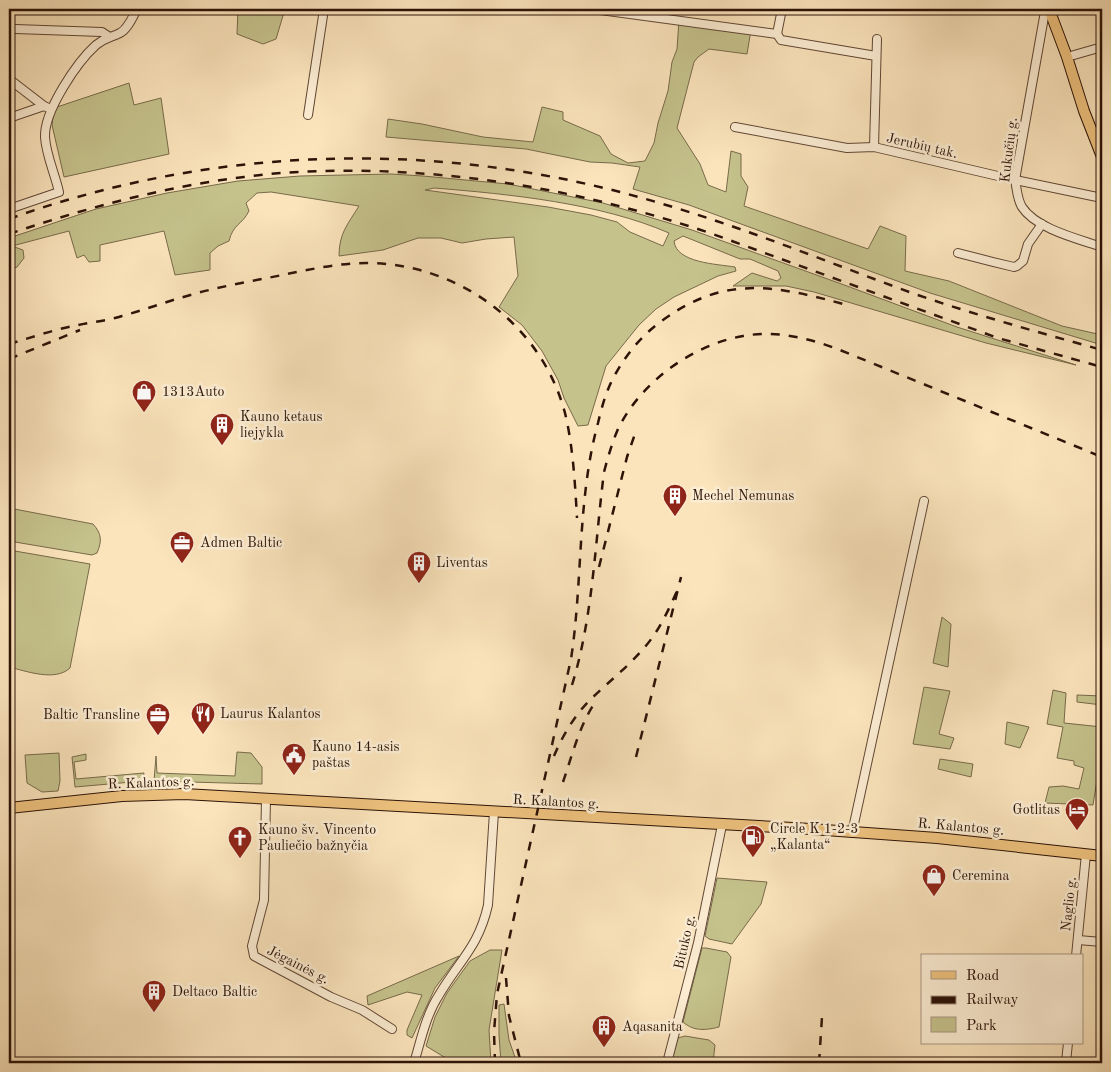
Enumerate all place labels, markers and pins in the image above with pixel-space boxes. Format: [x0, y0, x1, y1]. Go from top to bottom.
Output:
shop icon: 1313Auto [131, 379, 157, 413]
place label: 1313Auto [162, 385, 225, 399]
place label: Kauno ketaus liejykla [240, 410, 323, 440]
building icon: Kauno ketaus liejykla [209, 412, 235, 446]
building icon: Mechel Nemunas [662, 483, 688, 517]
place label: Mechel Nemunas [692, 489, 794, 503]
office icon: Admen Baltic [169, 530, 195, 564]
place label: Admen Baltic [200, 536, 282, 550]
building icon: Liventas [406, 550, 432, 584]
place label: Liventas [436, 556, 488, 570]
restaurant icon: Laurus Kalantos [190, 701, 216, 735]
office icon: Baltic Transline [145, 702, 171, 736]
place label: Laurus Kalantos [220, 707, 321, 721]
place label: Baltic Transline [43, 708, 140, 722]
place label: Kauno 14-asis paštas [312, 740, 400, 770]
public building icon: Kauno 14-asis paštas [281, 742, 307, 776]
hotel icon: Gotlitas [1064, 797, 1090, 831]
place label: Gotlitas [1013, 803, 1060, 817]
place label: Circle K 1-2-3 „Kalanta“ [770, 822, 858, 852]
place label: Kauno šv. Vincento Pauliečio bažnyčia [258, 823, 376, 853]
fuel station icon: Circle K 1-2-3 „Kalanta“ [740, 824, 766, 858]
church icon: Kauno šv. Vincento Pauliečio bažnyčia [227, 825, 253, 859]
shop icon: Ceremina [921, 863, 947, 897]
place label: Ceremina [952, 869, 1009, 883]
building icon: Deltaco Baltic [141, 979, 167, 1013]
place label: Deltaco Baltic [172, 985, 257, 999]
building icon: Aqasanita [591, 1014, 617, 1048]
place label: Aqasanita [622, 1020, 683, 1034]

